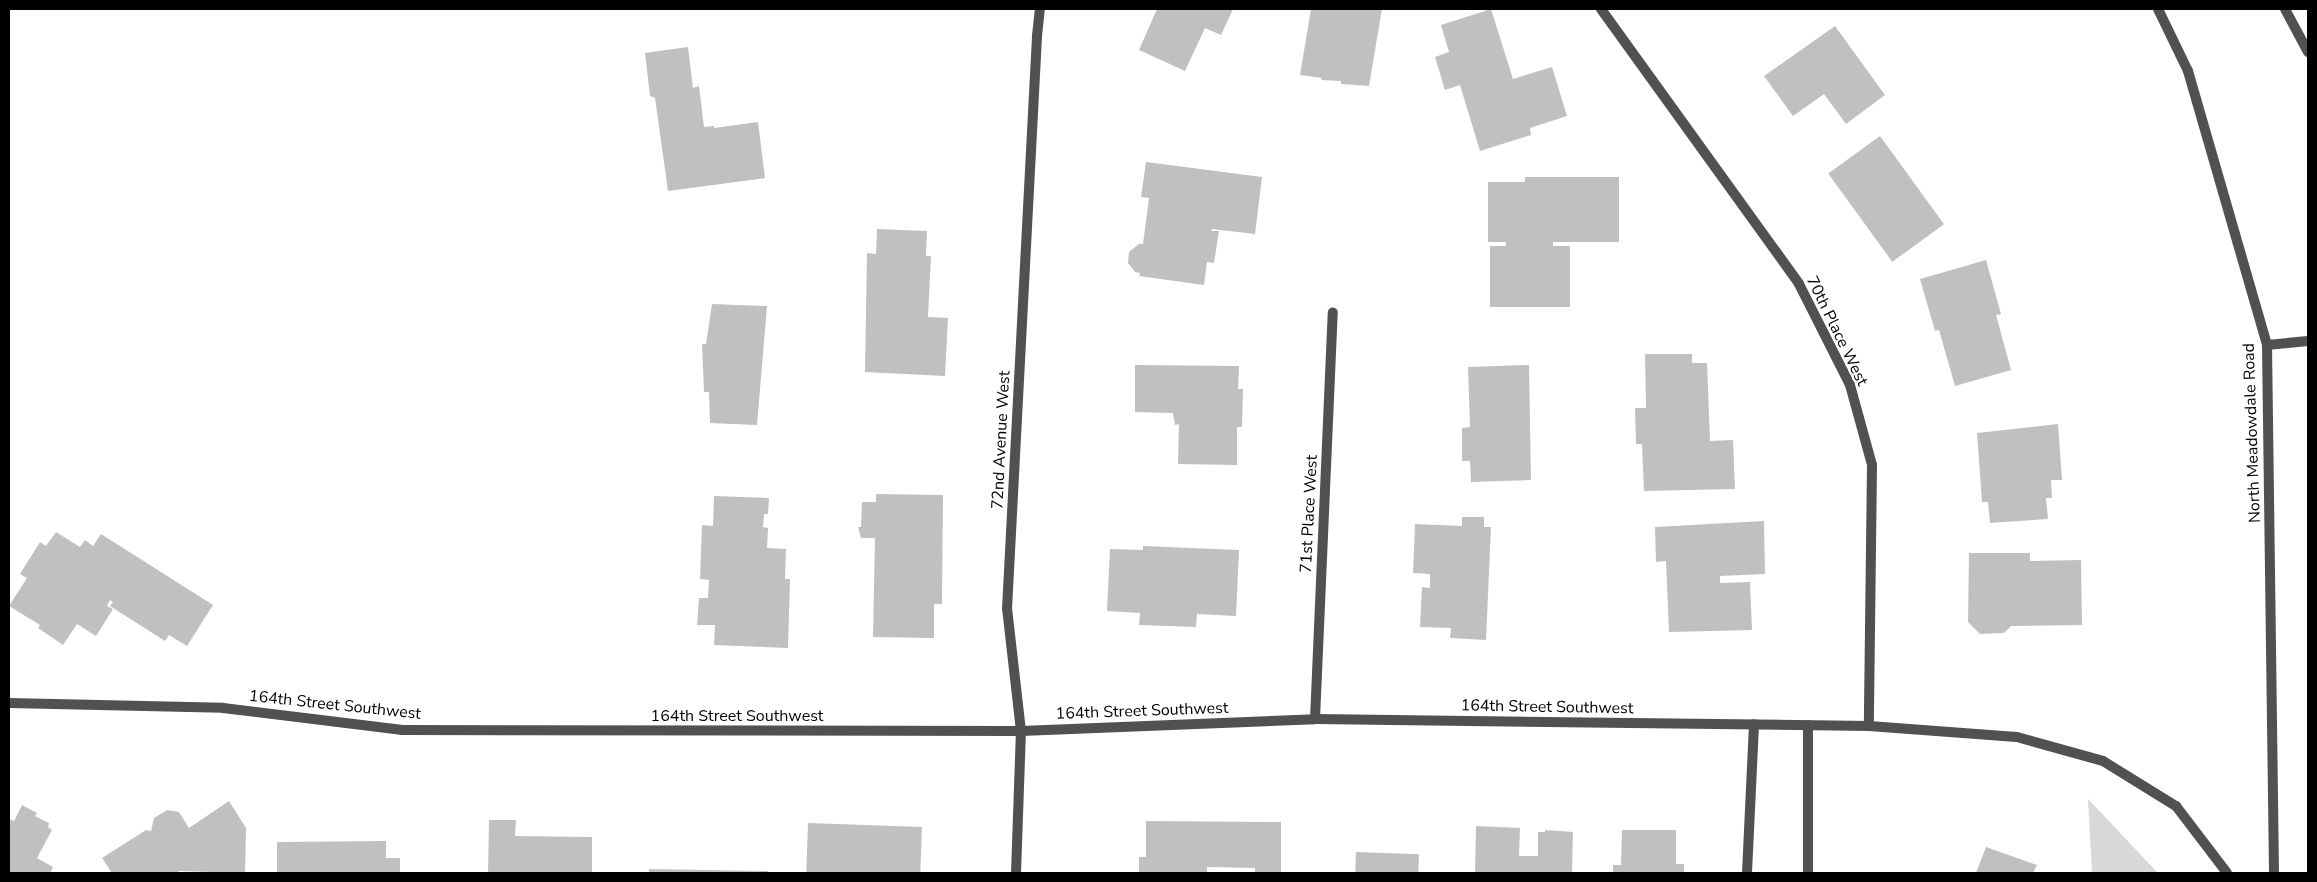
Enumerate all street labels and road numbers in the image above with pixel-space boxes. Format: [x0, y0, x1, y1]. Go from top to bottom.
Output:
street label: 70th Place West [1802, 273, 1872, 389]
street label: North Meadowdale Road [2239, 343, 2265, 523]
street label: 72nd Avenue West [988, 370, 1014, 510]
street label: 71st Place West [1296, 455, 1322, 573]
street label: 164th Street Southwest [248, 686, 422, 724]
street label: 164th Street Southwest [1460, 696, 1634, 718]
street label: 164th Street Southwest [1055, 698, 1229, 724]
street label: 164th Street Southwest [651, 706, 823, 726]

